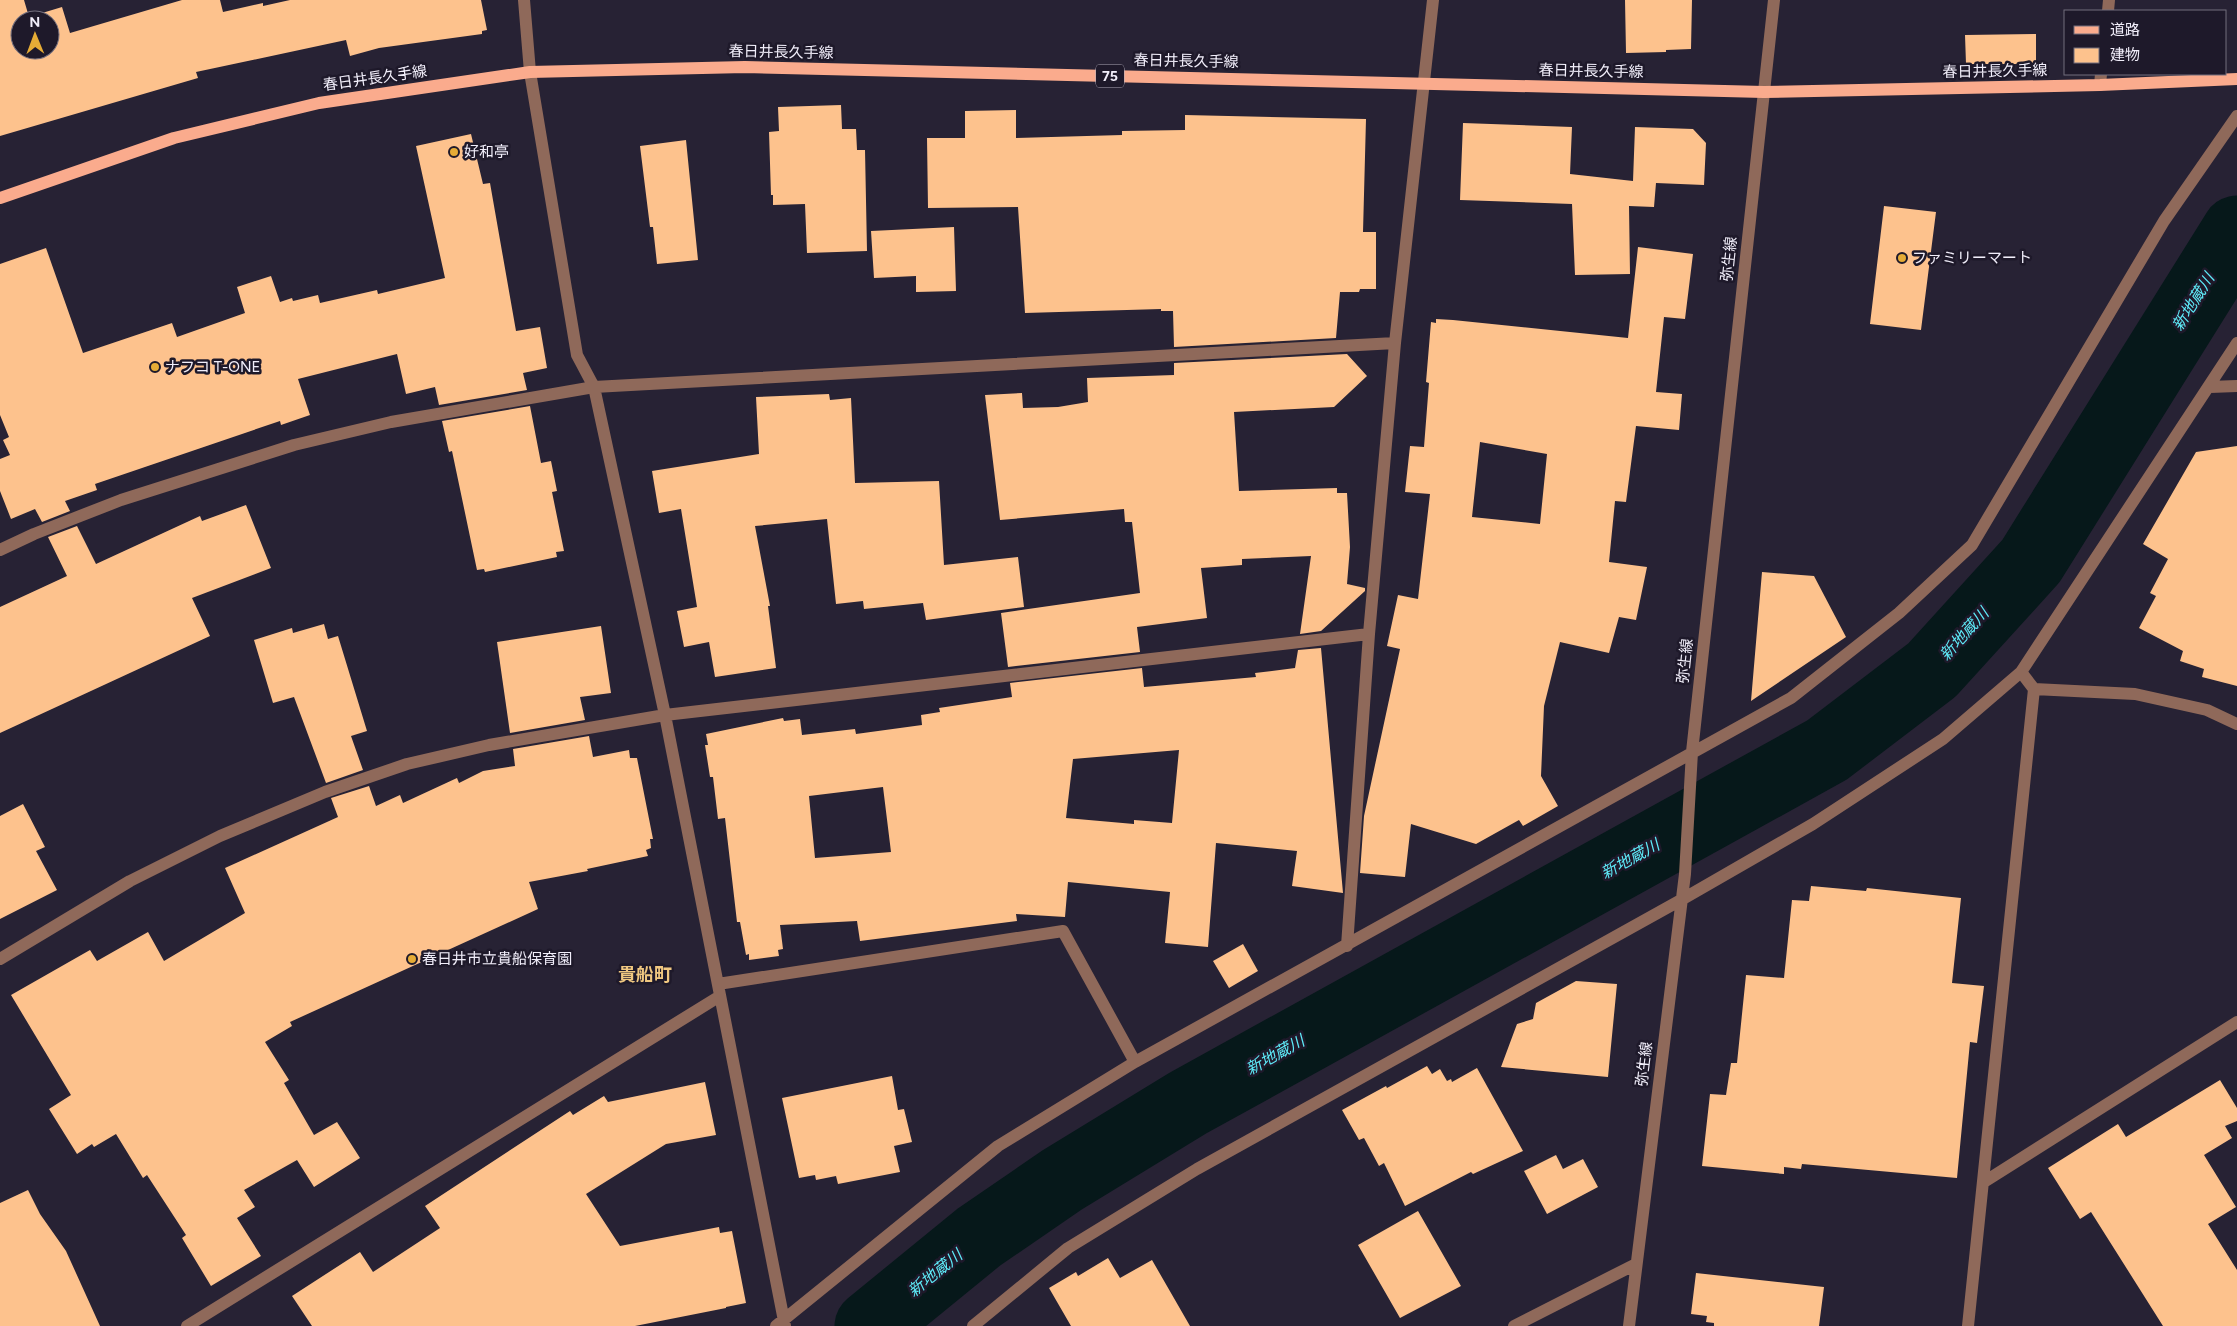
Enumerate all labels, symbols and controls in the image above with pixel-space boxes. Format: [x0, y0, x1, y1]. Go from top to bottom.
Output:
north arrow [10, 10, 60, 60]
legend [2064, 10, 2227, 75]
text: N [29, 14, 40, 31]
text: 道路 [2110, 21, 2140, 39]
street label: 春日井長久手線 [728, 42, 834, 62]
text: 建物 [2110, 46, 2140, 64]
street label: 春日井長久手線 [1133, 51, 1239, 71]
street label: 春日井長久手線 [1538, 61, 1644, 81]
street label: 春日井長久手線 [1942, 61, 2048, 81]
street label: 春日井長久手線 [322, 62, 428, 94]
road number: 75 [1096, 64, 1124, 88]
place label: 好和亭 [464, 143, 509, 161]
marker: 好和亭 [448, 146, 460, 158]
street label: 弥生線 [1718, 236, 1740, 282]
place label: ファミリーマート [1912, 249, 2032, 267]
marker: ファミリーマート [1896, 252, 1908, 264]
water label: 新地蔵川 [2168, 268, 2219, 334]
place label: ナフコ T-ONE [165, 358, 260, 376]
marker: ナフコ T-ONE [149, 361, 161, 373]
water label: 新地蔵川 [1936, 602, 1994, 664]
street label: 弥生線 [1674, 638, 1696, 684]
water label: 新地蔵川 [1597, 834, 1664, 883]
place label: 春日井市立貴船保育園 [422, 950, 572, 968]
marker: 春日井市立貴船保育園 [406, 953, 418, 965]
district label: 貴船町 [618, 964, 672, 986]
water label: 新地蔵川 [1242, 1030, 1309, 1079]
street label: 弥生線 [1632, 1041, 1656, 1087]
water label: 新地蔵川 [904, 1244, 967, 1301]

